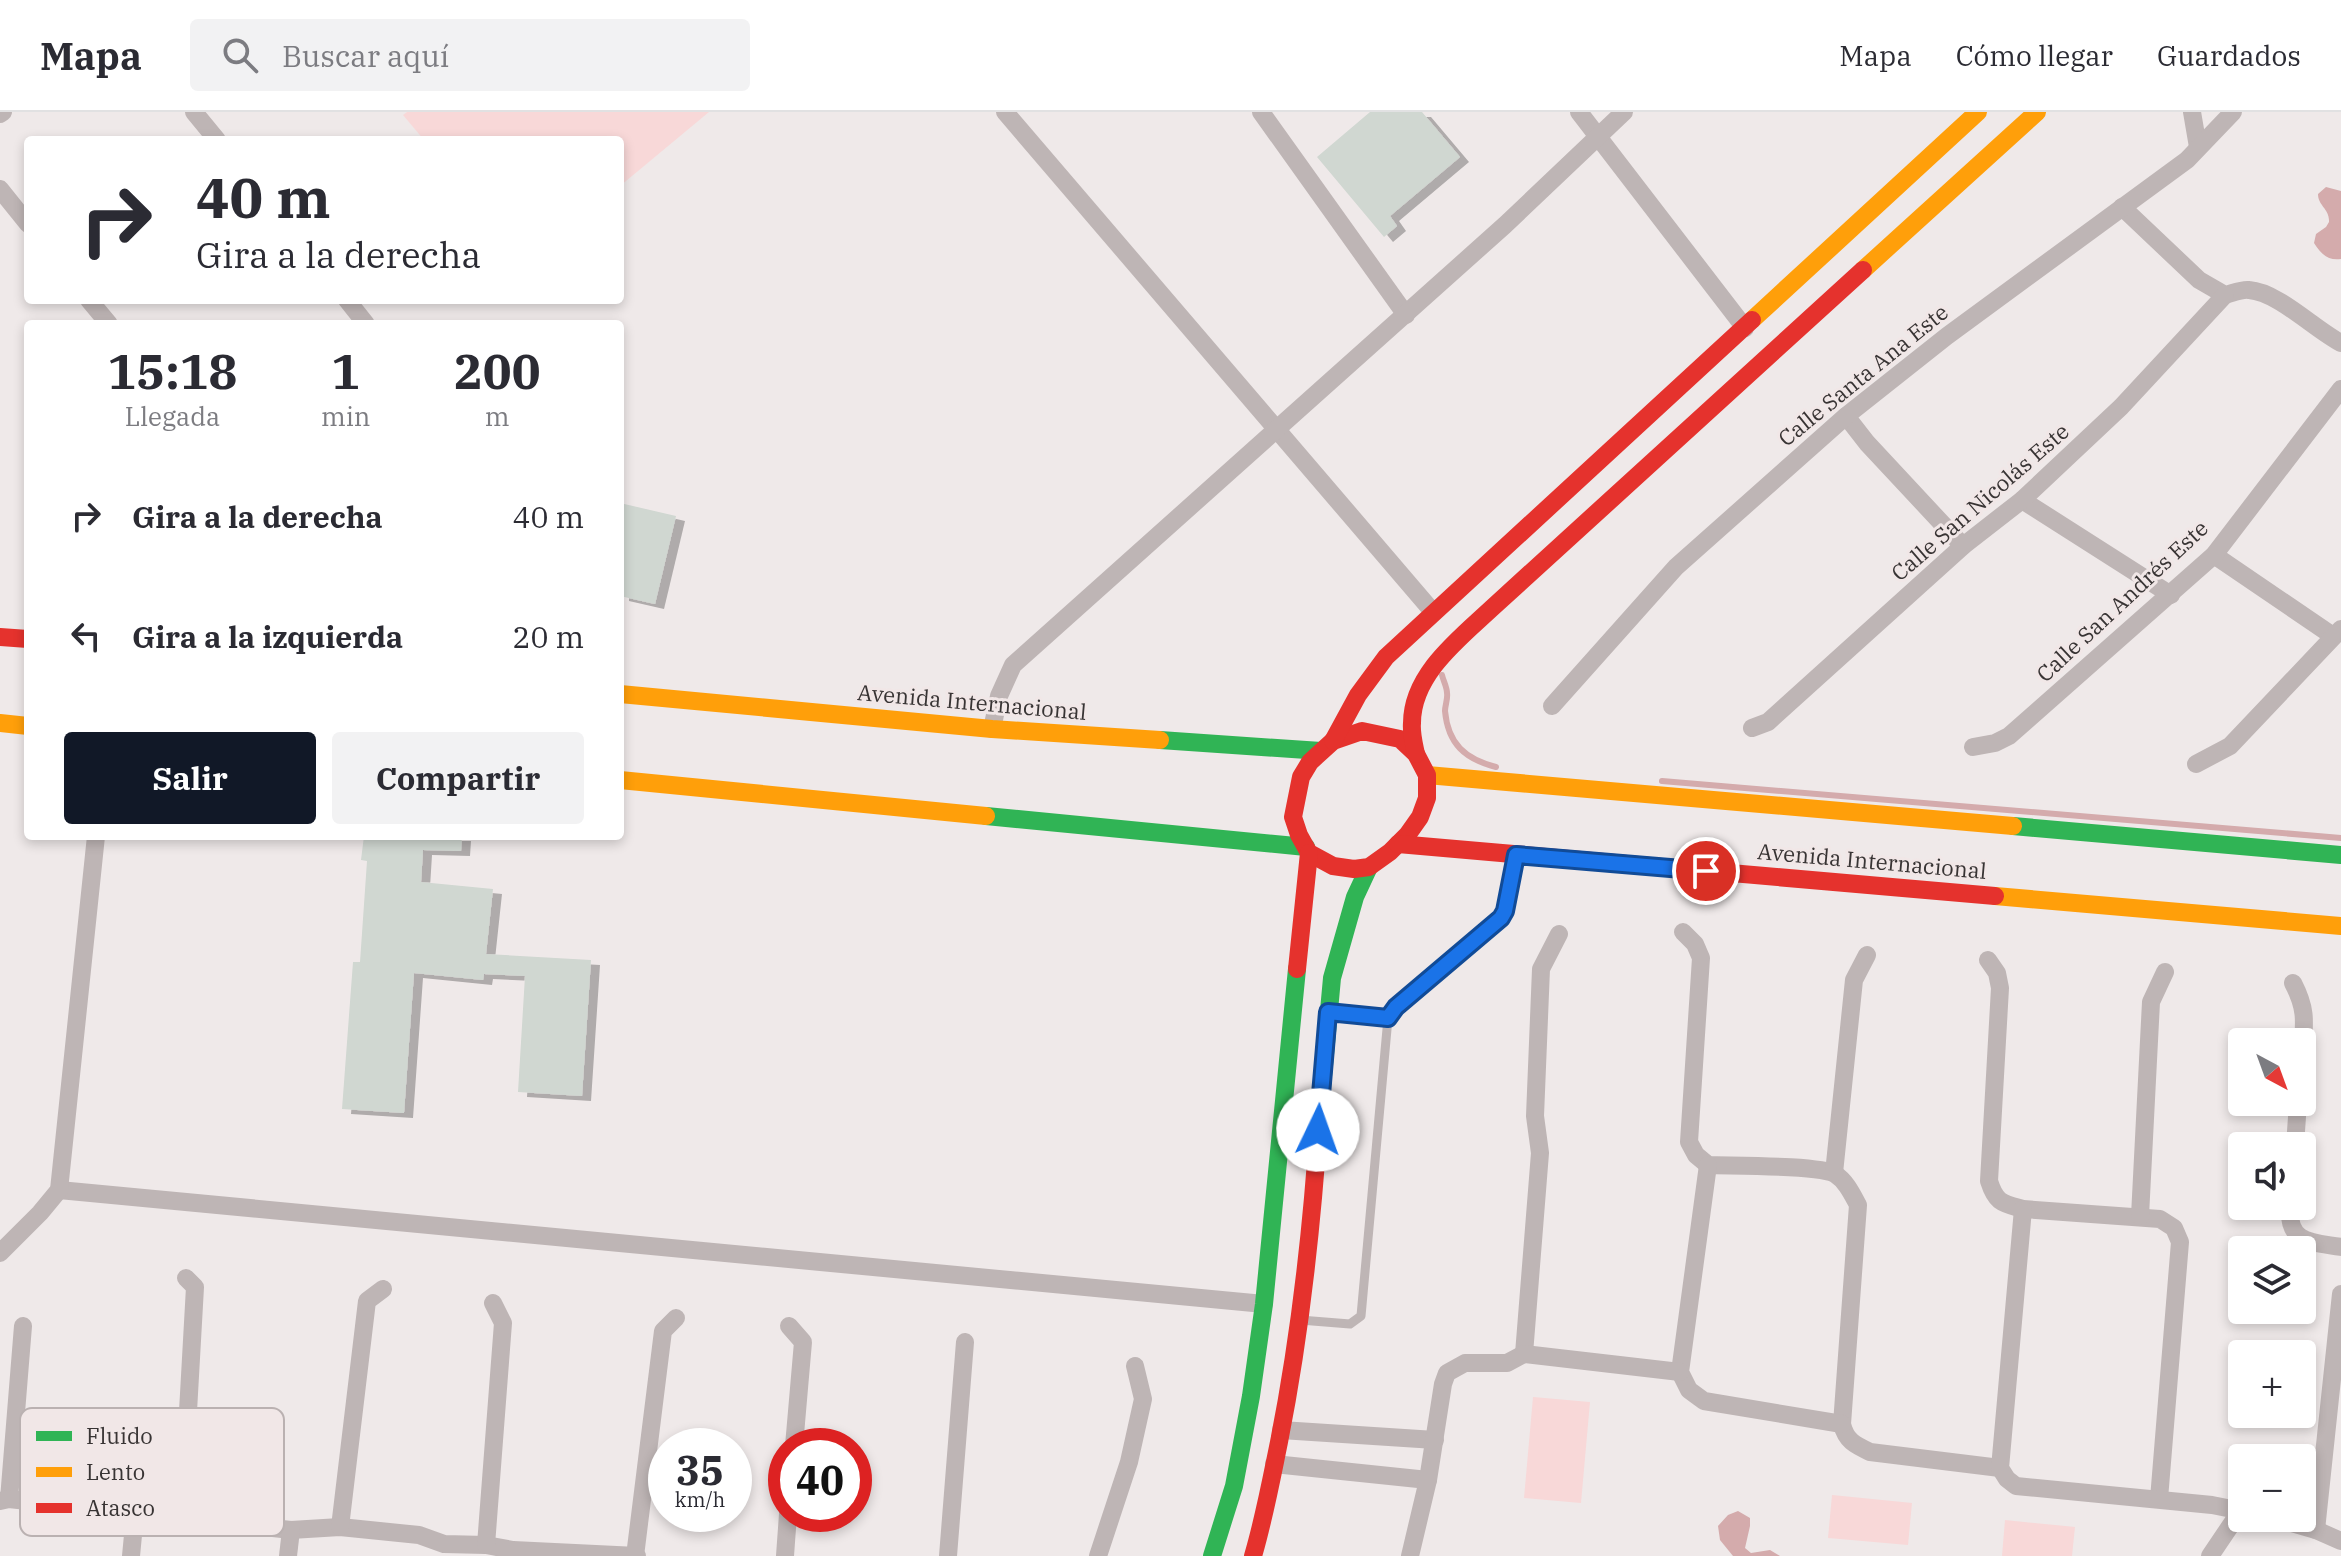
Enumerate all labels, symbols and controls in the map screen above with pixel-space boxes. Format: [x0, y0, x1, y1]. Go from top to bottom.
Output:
search box [190, 19, 750, 91]
text: Mapa [40, 31, 142, 80]
icon: search [218, 33, 262, 77]
text: Buscar aquí [282, 36, 449, 75]
text: Mapa [1839, 37, 1912, 74]
text: Cómo llegar [1956, 37, 2113, 74]
text: Guardados [2157, 37, 2301, 74]
text: 40 m [196, 161, 331, 233]
icon: right [64, 168, 168, 272]
text: Gira a la derecha [196, 231, 481, 278]
street label: Calle Santa Ana Este [1772, 297, 1954, 452]
text: 15:18 [108, 340, 237, 402]
text: 1 [331, 340, 360, 402]
text: 200 [454, 340, 540, 402]
text: Llegada [125, 399, 220, 433]
text: min [321, 399, 370, 433]
text: m [485, 399, 510, 433]
street label: Calle San Nicolás Este [1885, 416, 2075, 587]
icon: right [64, 494, 108, 538]
text: Gira a la derecha [132, 497, 383, 536]
text: 40 m [512, 497, 584, 536]
street label: Calle San Andrés Este [2030, 513, 2214, 688]
icon: left [64, 614, 108, 658]
text: Gira a la izquierda [132, 617, 403, 656]
text: 20 m [512, 617, 584, 656]
street label: Avenida Internacional [856, 677, 1088, 726]
button: Salir [64, 732, 316, 824]
button: Compartir [332, 732, 584, 824]
street label: Avenida Internacional [1756, 836, 1988, 885]
pin [1672, 837, 1740, 905]
icon: arrive [1684, 849, 1728, 893]
north arrow [2228, 1028, 2316, 1116]
map controls [2228, 1028, 2316, 1532]
position arrow [1276, 1088, 1360, 1172]
button: sound [2228, 1132, 2316, 1220]
button: layers [2228, 1236, 2316, 1324]
button: + [2228, 1340, 2316, 1428]
legend [20, 1408, 284, 1536]
text: Fluido [86, 1421, 153, 1450]
speed limit sign: 40 [768, 1428, 872, 1532]
text: 35 [676, 1444, 724, 1496]
button: − [2228, 1444, 2316, 1532]
text: Lento [86, 1457, 145, 1486]
text: km/h [675, 1486, 725, 1513]
text: Atasco [86, 1493, 155, 1522]

